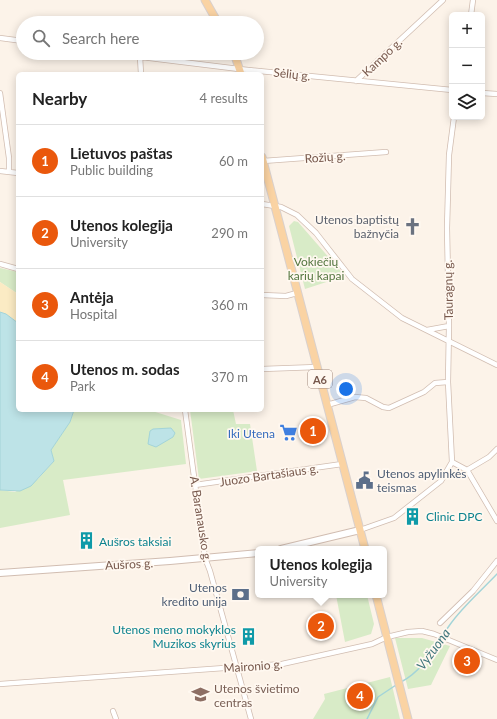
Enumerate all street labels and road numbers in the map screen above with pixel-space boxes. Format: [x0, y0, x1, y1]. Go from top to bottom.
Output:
street label: Kampo g. [359, 35, 405, 79]
street label: Sėlių g. [273, 65, 312, 83]
street label: Rožių g. [304, 148, 346, 166]
street label: Tauragnų g. [440, 260, 456, 320]
road number: A6 [308, 370, 332, 388]
street label: Juozo Bartašiaus g. [219, 461, 320, 489]
street label: A. Baranausko g. [187, 475, 215, 563]
street label: Aušros g. [105, 555, 154, 573]
street label: Maironio g. [223, 656, 283, 676]

